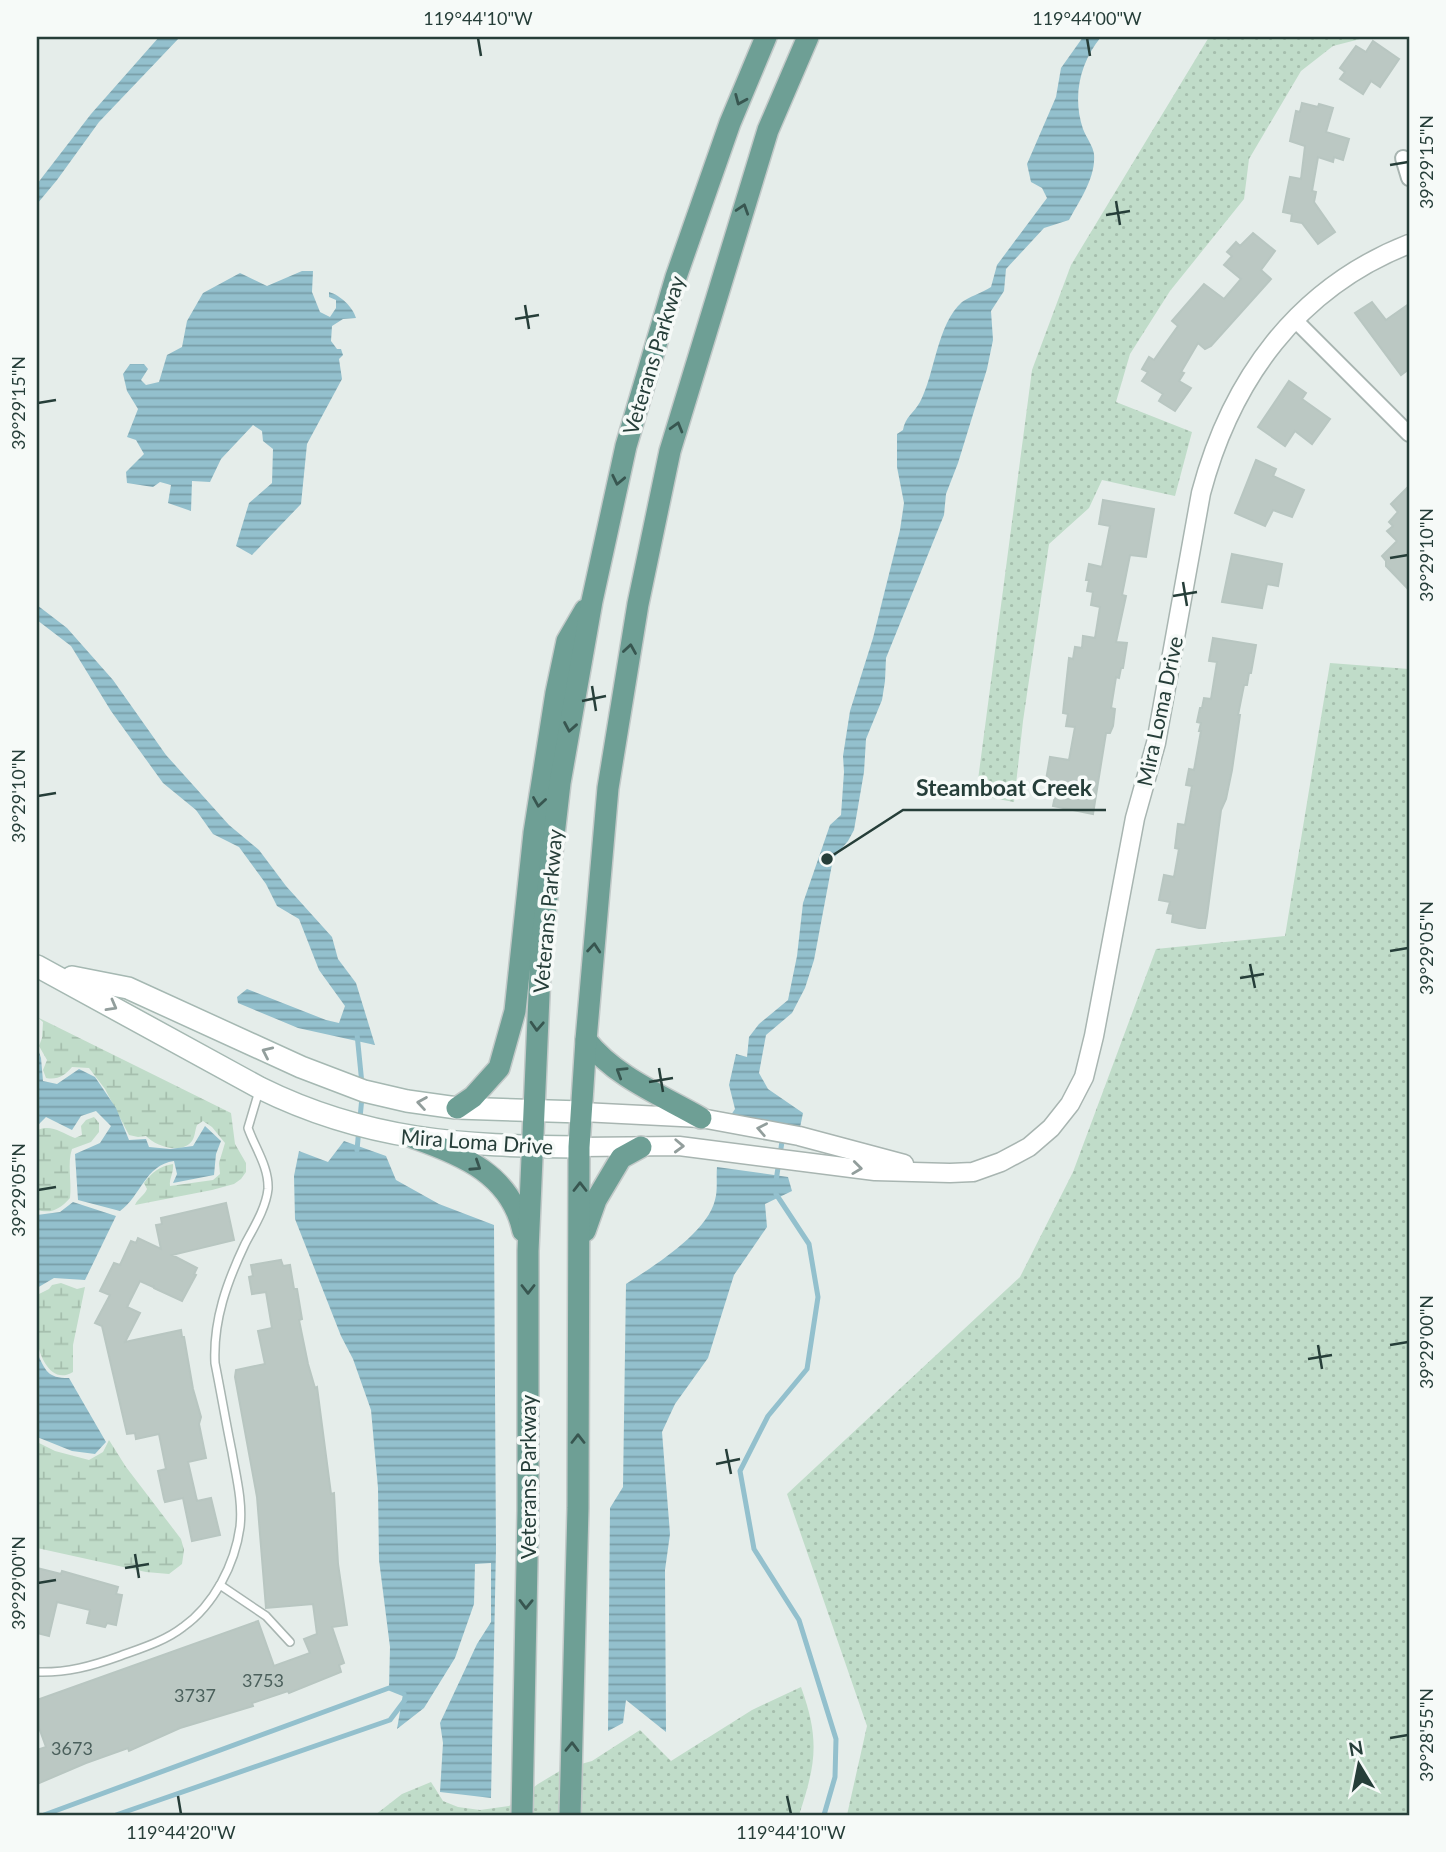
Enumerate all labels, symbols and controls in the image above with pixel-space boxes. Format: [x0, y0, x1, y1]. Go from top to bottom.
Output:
text: 119°44'10"W [423, 7, 533, 29]
text: 119°44'00"W [1032, 7, 1142, 29]
one-way arrow [734, 93, 748, 105]
text: 39°29'15"N [1415, 115, 1437, 209]
one-way arrow [735, 203, 750, 215]
street label: Veterans Parkway [617, 272, 689, 437]
text: 39°29'15"N [7, 356, 29, 450]
one-way arrow [669, 421, 684, 433]
one-way arrow [612, 474, 627, 486]
text: 39°29'10"N [1415, 508, 1437, 602]
street label: Mira Loma Drive [1131, 634, 1187, 788]
one-way arrow [623, 643, 638, 655]
one-way arrow [563, 721, 578, 733]
text: 39°29'10"N [7, 749, 29, 843]
callout: Steamboat Creek [903, 766, 1106, 810]
text: Steamboat Creek [916, 773, 1093, 801]
one-way arrow [532, 796, 547, 808]
street label: Veterans Parkway [527, 828, 567, 994]
text: 39°29'05"N [1415, 901, 1437, 995]
one-way arrow [586, 942, 601, 953]
one-way arrow [105, 998, 118, 1011]
one-way arrow [530, 1021, 545, 1032]
one-way arrow [262, 1046, 274, 1060]
one-way arrow [615, 1067, 628, 1080]
one-way arrow [416, 1096, 428, 1111]
one-way arrow [756, 1122, 768, 1137]
street label: Mira Loma Drive [400, 1123, 554, 1159]
one-way arrow [673, 1139, 684, 1154]
text: 39°29'05"N [7, 1143, 29, 1237]
one-way arrow [468, 1157, 481, 1170]
one-way arrow [851, 1161, 863, 1176]
one-way arrow [572, 1181, 587, 1192]
one-way arrow [520, 1284, 536, 1294]
text: 39°29'00"N [1415, 1295, 1437, 1389]
street label: Veterans Parkway [515, 1394, 540, 1559]
one-way arrow [571, 1434, 586, 1445]
text: 39°29'00"N [7, 1536, 29, 1630]
one-way arrow [519, 1599, 534, 1610]
house number: 3753 [242, 1669, 284, 1691]
house number: 3737 [174, 1684, 216, 1706]
text: 39°28'55"N [1415, 1688, 1437, 1782]
north arrow [1324, 1730, 1394, 1800]
text: N [1347, 1735, 1365, 1760]
house number: 3673 [51, 1737, 93, 1759]
one-way arrow [564, 1741, 580, 1752]
text: 119°44'20"W [126, 1821, 236, 1843]
text: 119°44'10"W [736, 1821, 846, 1843]

